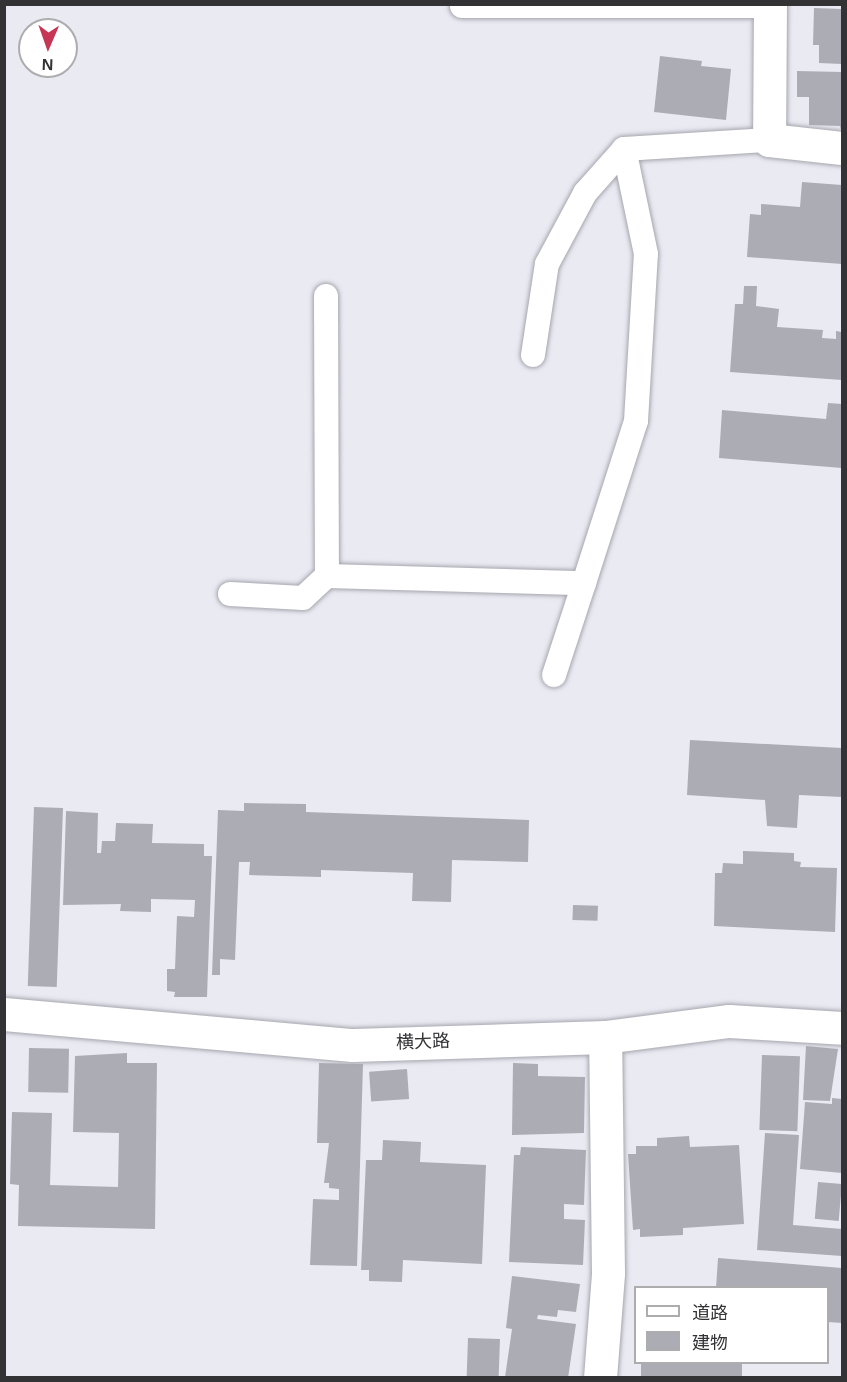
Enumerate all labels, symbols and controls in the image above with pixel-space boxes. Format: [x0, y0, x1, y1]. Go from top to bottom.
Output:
north arrow [18, 18, 78, 78]
text: N [41, 56, 53, 73]
street label: 横大路 [396, 1030, 450, 1054]
legend [634, 1286, 829, 1364]
text: 道路 [692, 1303, 728, 1323]
text: 建物 [692, 1333, 728, 1353]

